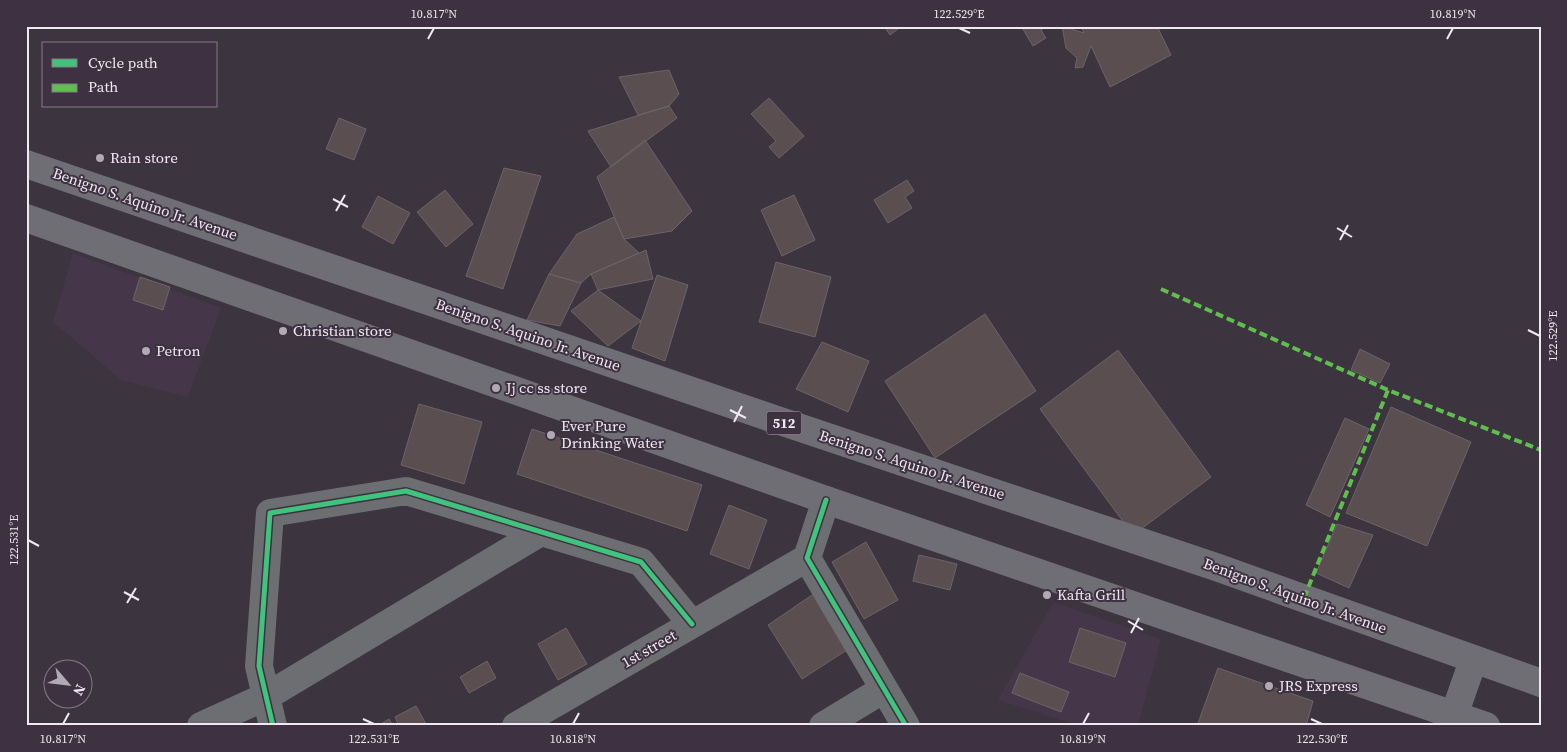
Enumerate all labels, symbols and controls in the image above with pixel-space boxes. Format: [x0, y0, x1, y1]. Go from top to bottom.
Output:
text: 10.817°N [411, 6, 457, 22]
text: 122.529°E [934, 6, 984, 22]
text: 10.819°N [1430, 6, 1476, 22]
legend [42, 42, 218, 108]
text: Cycle path [88, 52, 158, 73]
text: Path [88, 76, 118, 97]
place label: Rain store [110, 147, 178, 168]
marker: Rain store [94, 152, 106, 164]
street label: Benigno S. Aquino Jr. Avenue [50, 162, 241, 245]
street label: Benigno S. Aquino Jr. Avenue [433, 293, 624, 376]
text: 122.529°E [1545, 311, 1561, 361]
place label: Christian store [293, 320, 392, 341]
marker: Christian store [277, 325, 289, 337]
place label: Petron [156, 340, 201, 361]
marker: Petron [140, 345, 152, 357]
place label: Jj cc ss store [505, 377, 588, 398]
marker: Jj cc ss store [490, 382, 502, 394]
road number: 512 [766, 412, 802, 434]
place label: Ever Pure Drinking Water [561, 415, 665, 453]
street label: Benigno S. Aquino Jr. Avenue [817, 425, 1008, 505]
marker: Ever Pure Drinking Water [545, 429, 557, 441]
text: 122.531°E [6, 515, 22, 565]
street label: Benigno S. Aquino Jr. Avenue [1200, 552, 1390, 639]
place label: Kafta Grill [1057, 584, 1126, 605]
marker: Kafta Grill [1041, 589, 1053, 601]
street label: 1st street [617, 624, 680, 673]
north arrow [42, 660, 92, 710]
place label: JRS Express [1278, 675, 1358, 696]
marker: JRS Express [1263, 680, 1275, 692]
text: N [68, 681, 91, 699]
text: 10.817°N [40, 731, 86, 747]
text: 122.531°E [349, 731, 399, 747]
text: 10.818°N [550, 731, 596, 747]
text: 10.819°N [1060, 731, 1106, 747]
text: 122.530°E [1297, 731, 1347, 747]

